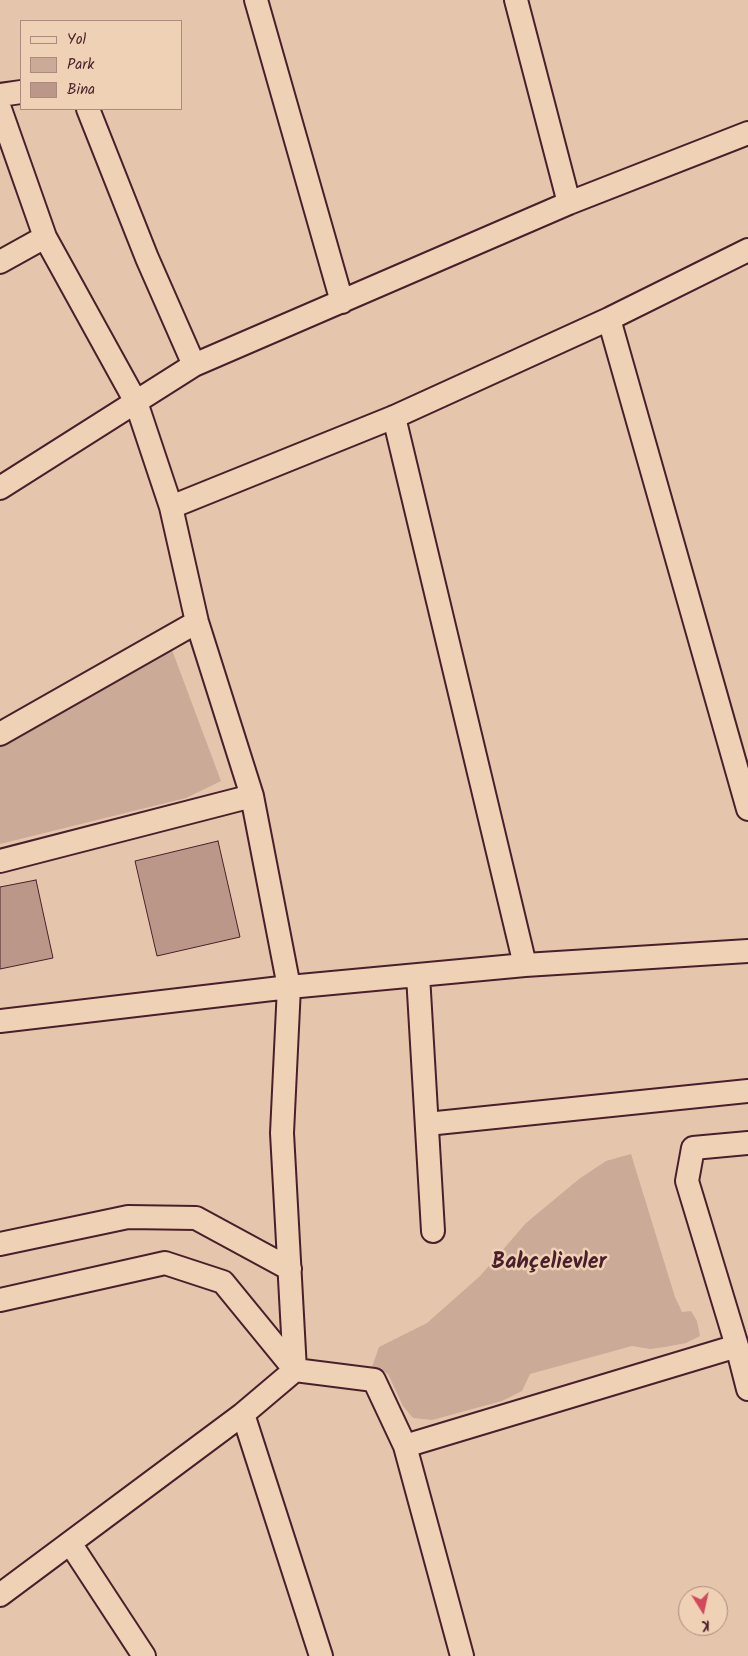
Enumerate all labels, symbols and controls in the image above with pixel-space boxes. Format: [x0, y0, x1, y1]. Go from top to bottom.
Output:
legend [20, 20, 182, 110]
text: Yol [67, 28, 86, 52]
text: Park [67, 53, 94, 77]
text: Bina [67, 78, 95, 102]
district label: Bahçelievler [491, 1251, 607, 1277]
north arrow [678, 1586, 728, 1636]
text: K [699, 1613, 711, 1636]

